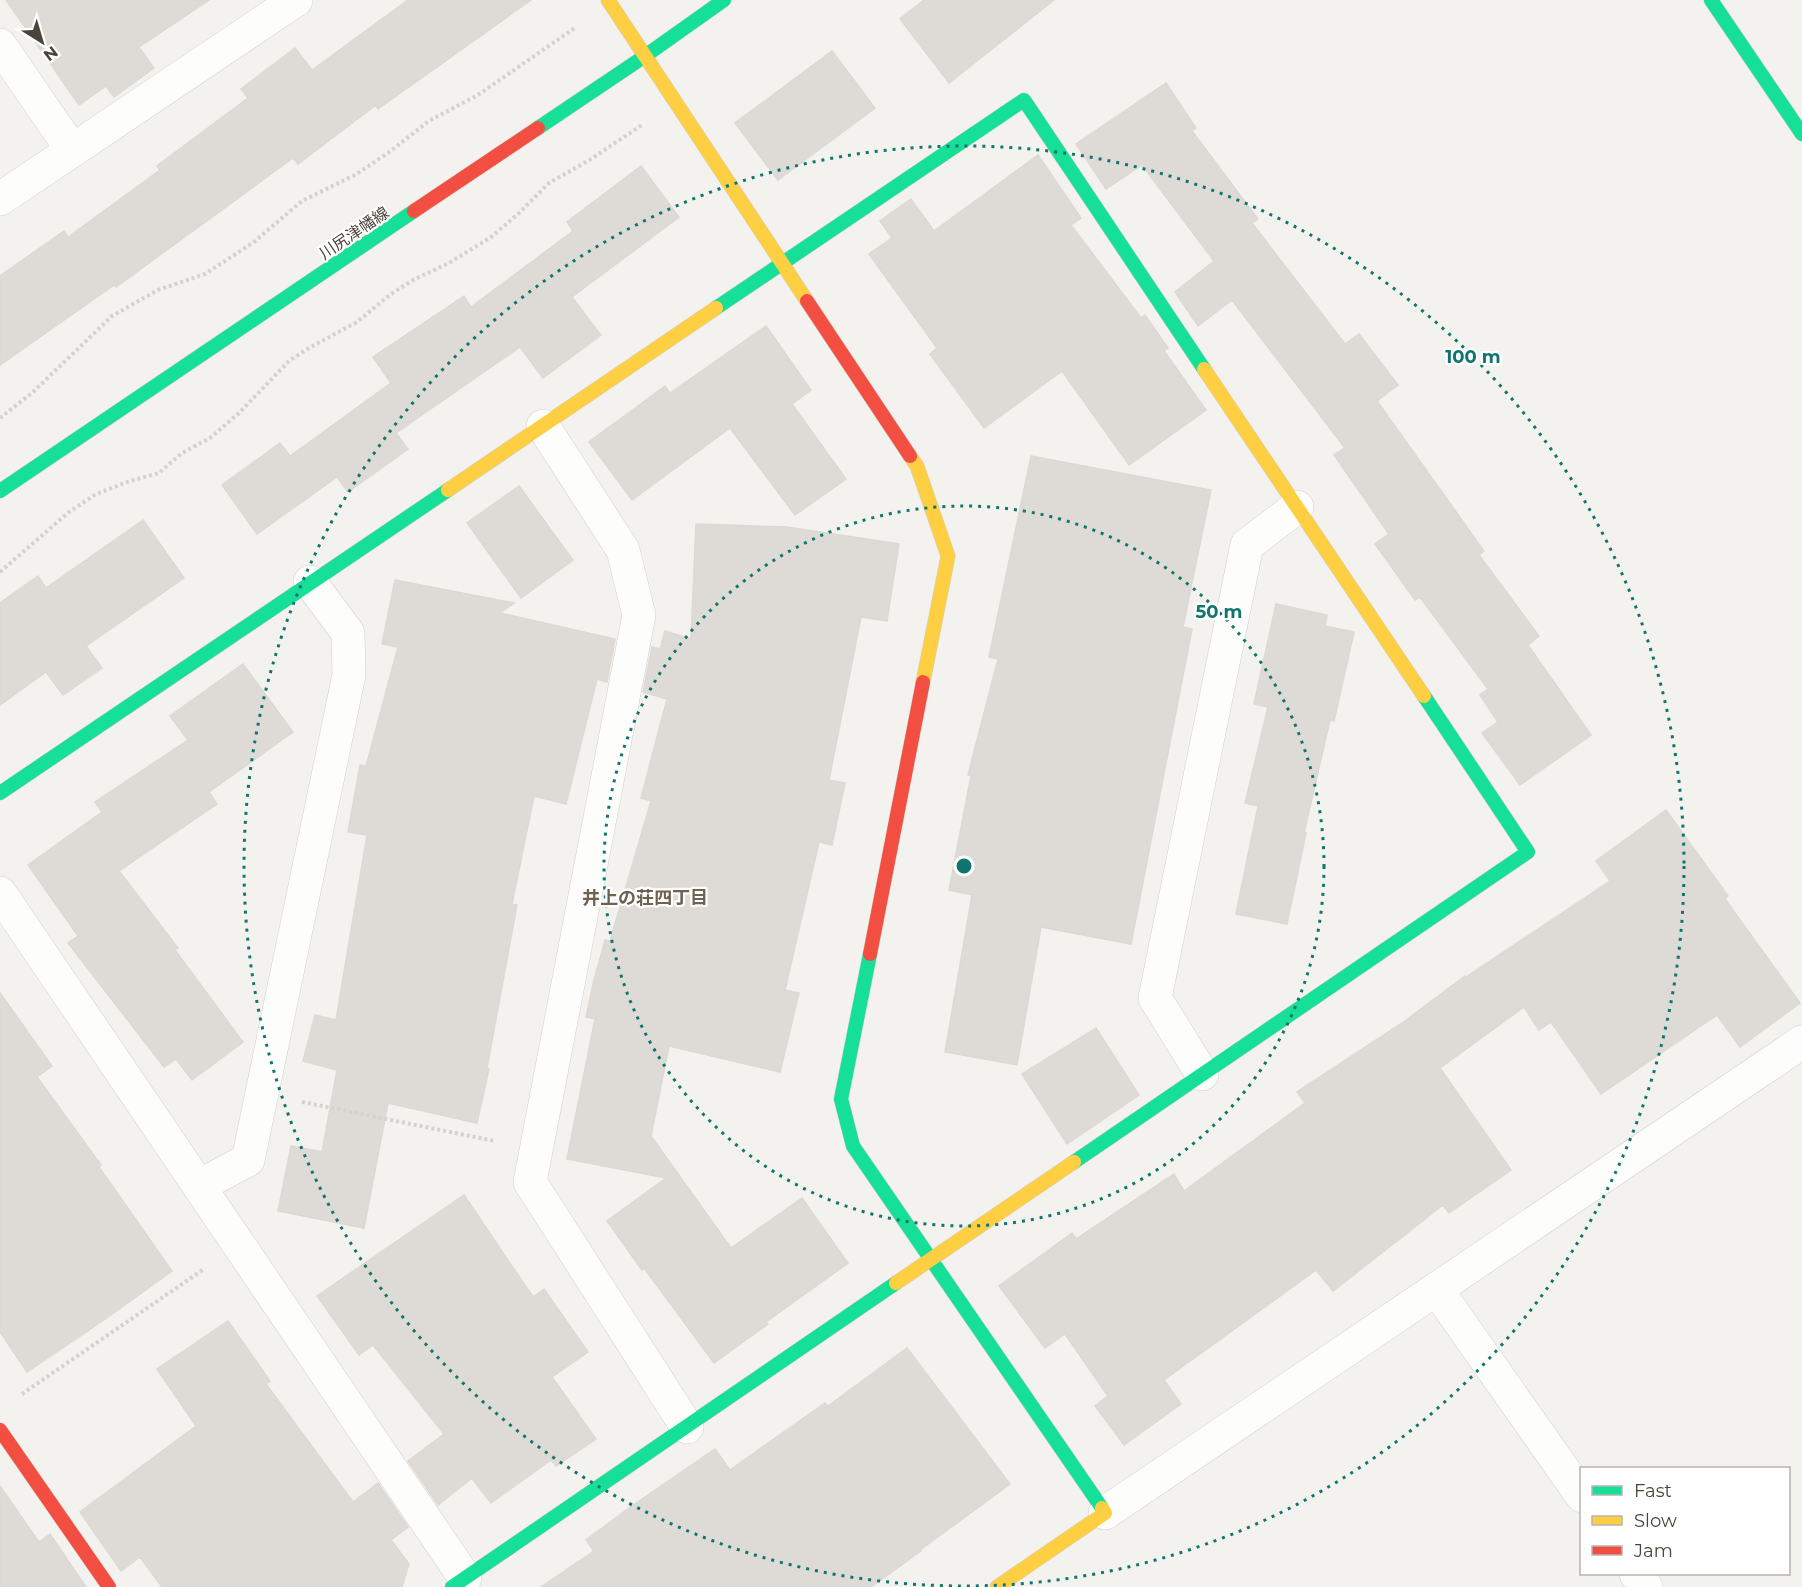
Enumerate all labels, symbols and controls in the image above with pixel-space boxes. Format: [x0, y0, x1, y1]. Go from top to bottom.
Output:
north arrow [12, 12, 72, 72]
text: N [40, 42, 62, 65]
street label: 川尻津幡線 [316, 203, 392, 263]
text: 100 m [1445, 346, 1501, 368]
text: 50 m [1196, 601, 1242, 623]
centre of rings [954, 856, 974, 876]
district label: 井上の荘四丁目 [582, 887, 708, 909]
legend [1580, 1467, 1790, 1575]
text: Fast [1634, 1480, 1672, 1502]
text: Slow [1634, 1510, 1677, 1532]
text: Jam [1633, 1540, 1673, 1562]

